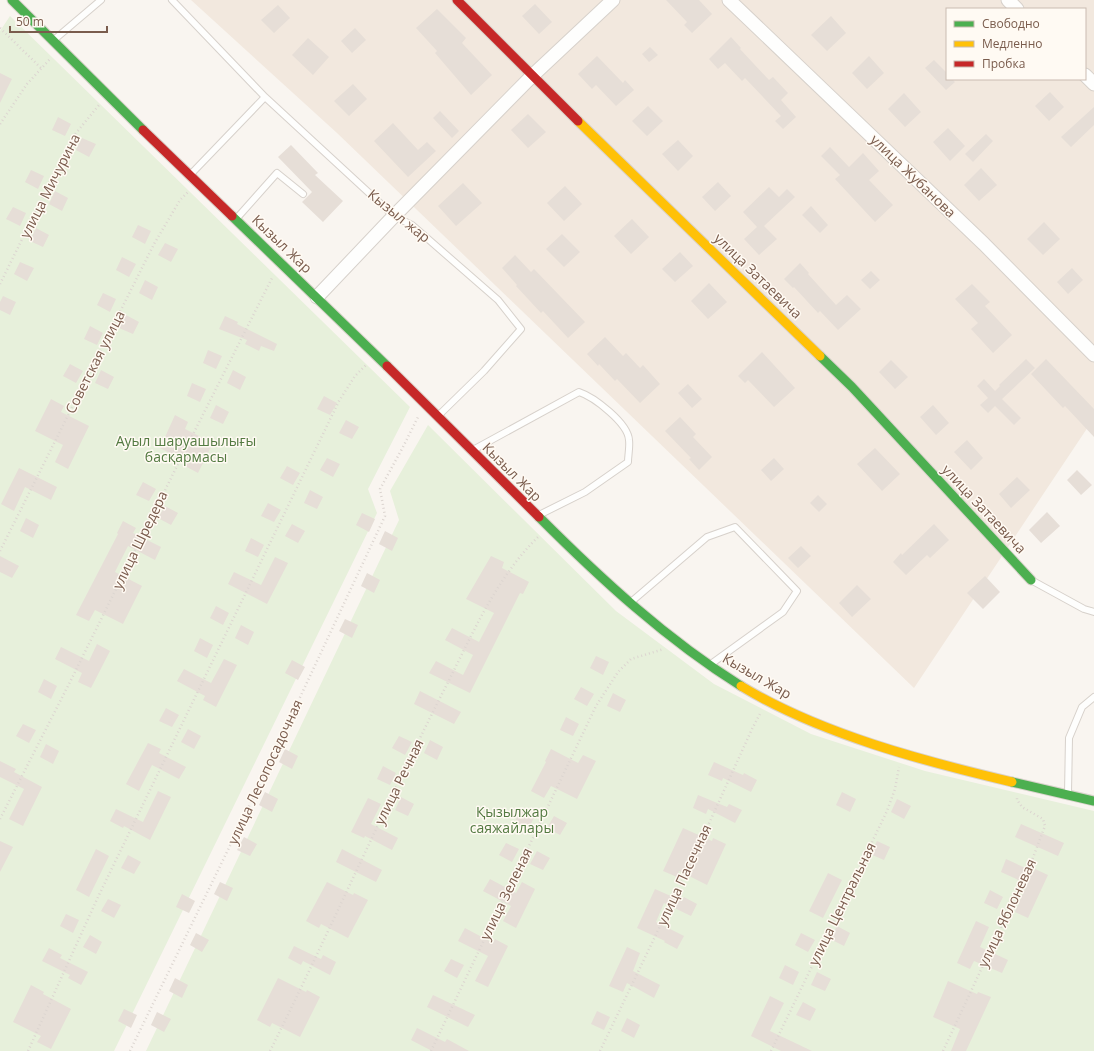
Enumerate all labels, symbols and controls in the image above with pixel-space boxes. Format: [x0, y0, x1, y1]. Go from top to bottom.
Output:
scale bar [10, 8, 107, 34]
legend [946, 8, 1086, 80]
text: 50 m [16, 13, 44, 30]
text: Свободно [982, 15, 1040, 32]
text: Медленно [982, 35, 1042, 52]
text: Пробка [982, 55, 1025, 72]
street label: улица Мичурина [15, 130, 84, 241]
street label: улица Жубанова [866, 130, 960, 221]
street label: Кызыл жар [364, 185, 434, 247]
street label: Кызыл Жар [248, 210, 316, 277]
street label: улица Затаевича [710, 229, 806, 323]
street label: Советская улица [60, 307, 129, 417]
park label: Ауыл шаруашылығы басқармасы [116, 431, 256, 466]
street label: Кызыл Жар [479, 438, 546, 505]
street label: улица Затаевича [938, 460, 1031, 557]
street label: улица Шредера [108, 487, 172, 592]
street label: Кызыл Жар [719, 648, 795, 703]
street label: улица Лесопосадочная [223, 696, 307, 847]
street label: улица Речная [370, 736, 428, 828]
park label: Қызылжар саяжайлары [470, 802, 554, 837]
street label: улица Пасечная [652, 821, 715, 928]
street label: улица Центральная [803, 839, 880, 969]
street label: улица Зеленая [475, 844, 536, 943]
street label: улица Яблоневая [973, 855, 1040, 970]

